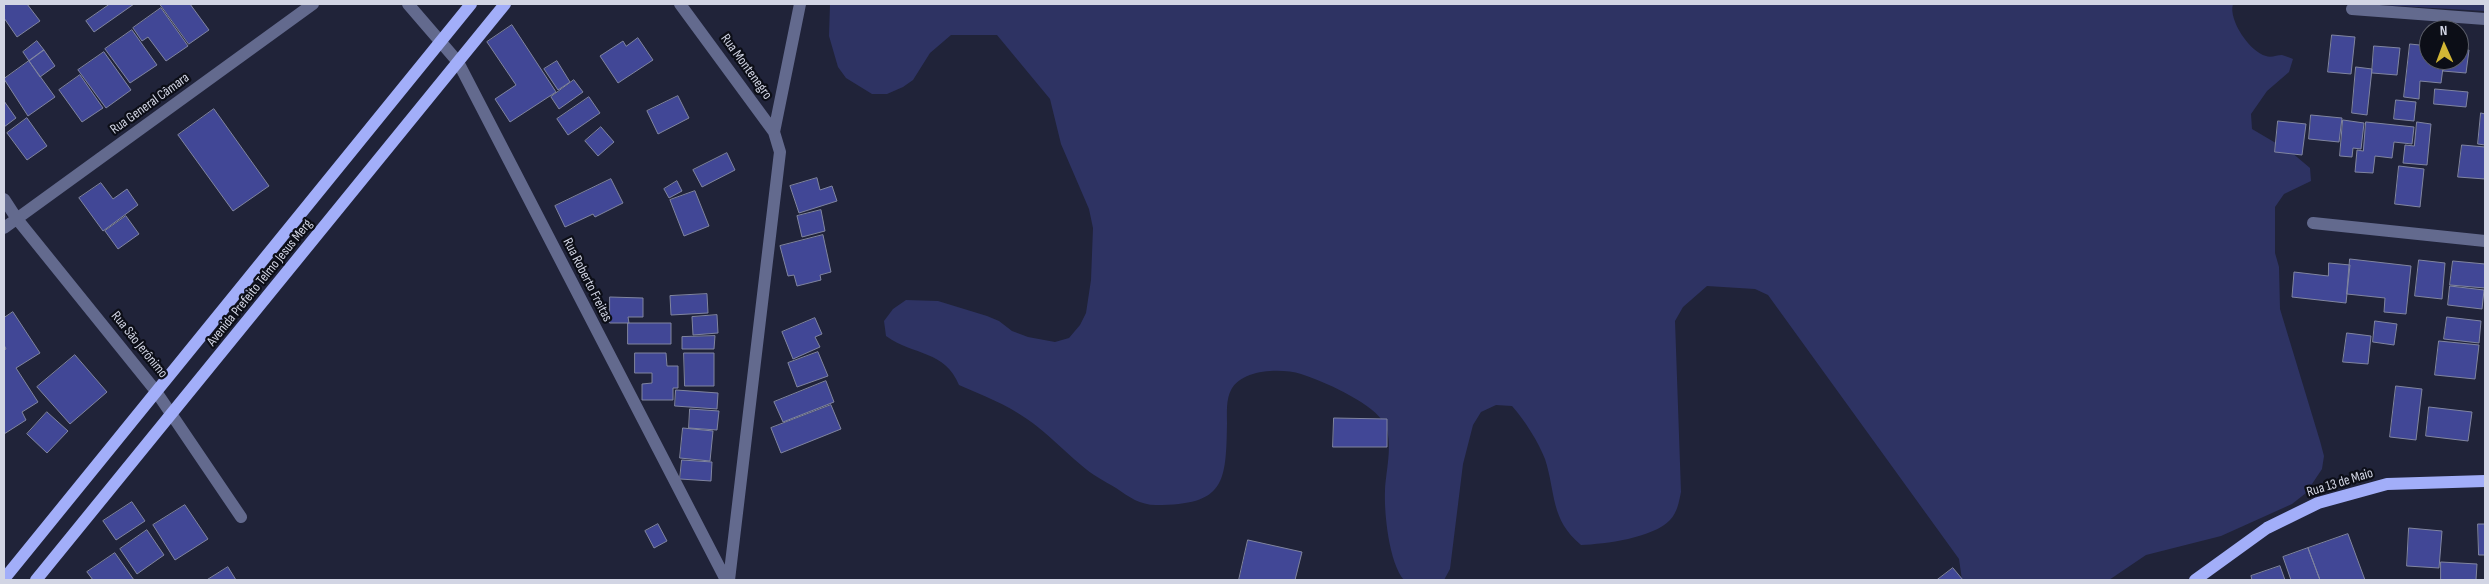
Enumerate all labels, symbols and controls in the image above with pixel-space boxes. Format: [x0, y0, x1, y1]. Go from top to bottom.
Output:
north arrow [2419, 20, 2469, 70]
text: N [2439, 22, 2448, 39]
street label: Rua Montenegro [717, 31, 775, 103]
street label: Rua General Câmara [107, 70, 193, 138]
street label: Avenida Prefeito Telmo Jesus Merg [204, 216, 316, 350]
street label: Rua Roberto Freitas [559, 235, 615, 325]
street label: Rua São Jerônimo [107, 308, 171, 382]
street label: Rua 13 de Maio [2305, 465, 2375, 501]

